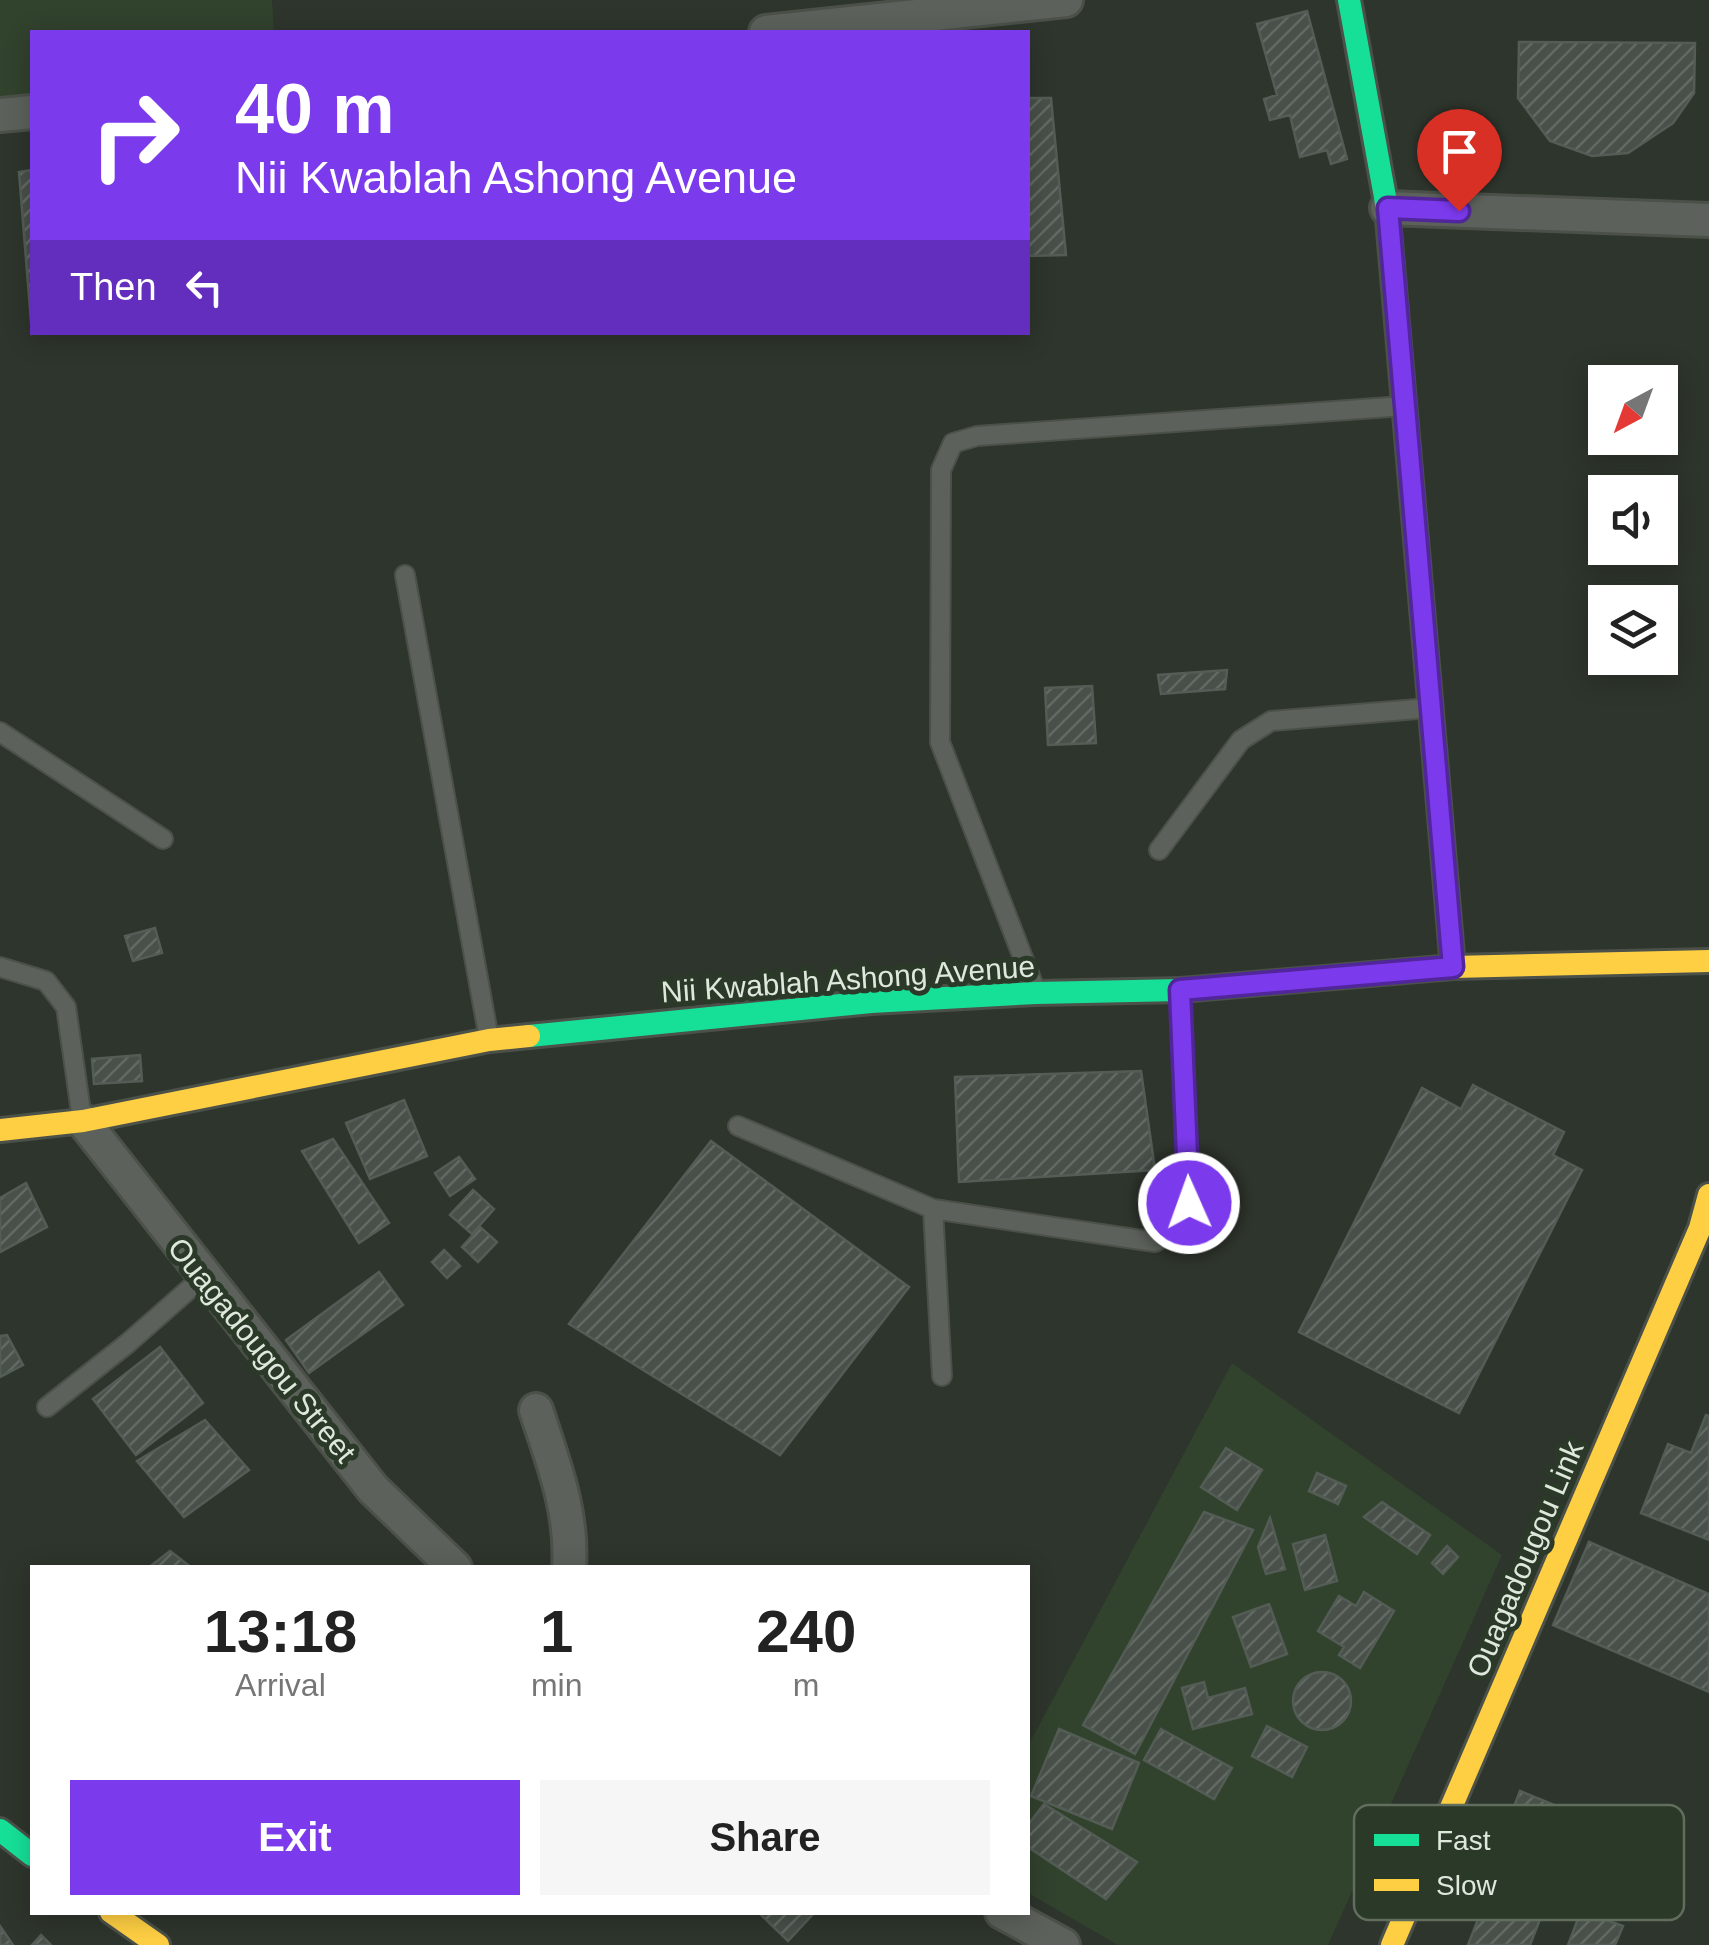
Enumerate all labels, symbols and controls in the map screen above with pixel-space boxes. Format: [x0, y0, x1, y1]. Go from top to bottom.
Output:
icon: right [70, 70, 200, 200]
text: 40 m [235, 70, 395, 148]
pin [1417, 109, 1502, 212]
icon: arrive [1432, 124, 1487, 179]
text: Nii Kwablah Ashong Avenue [235, 152, 797, 203]
icon: left [177, 260, 232, 315]
text: Then [70, 266, 157, 308]
north arrow [1588, 365, 1678, 455]
map controls [1588, 365, 1678, 675]
button: sound [1588, 475, 1678, 565]
button: layers [1588, 585, 1678, 675]
street label: Nii Kwablah Ashong Avenue [660, 949, 1036, 1009]
position arrow [1137, 1151, 1241, 1255]
street label: Ouagadougou Street [162, 1231, 363, 1469]
street label: Ouagadougou Link [1460, 1435, 1590, 1682]
text: 13:18 [204, 1598, 357, 1665]
text: 1 [540, 1598, 573, 1665]
text: 240 [756, 1598, 856, 1665]
text: Arrival [235, 1667, 326, 1703]
text: min [531, 1667, 582, 1703]
text: m [793, 1667, 820, 1703]
button: Exit [70, 1780, 520, 1895]
button: Share [540, 1780, 990, 1895]
legend [1354, 1805, 1684, 1920]
text: Fast [1436, 1825, 1491, 1856]
text: Slow [1436, 1870, 1497, 1901]

